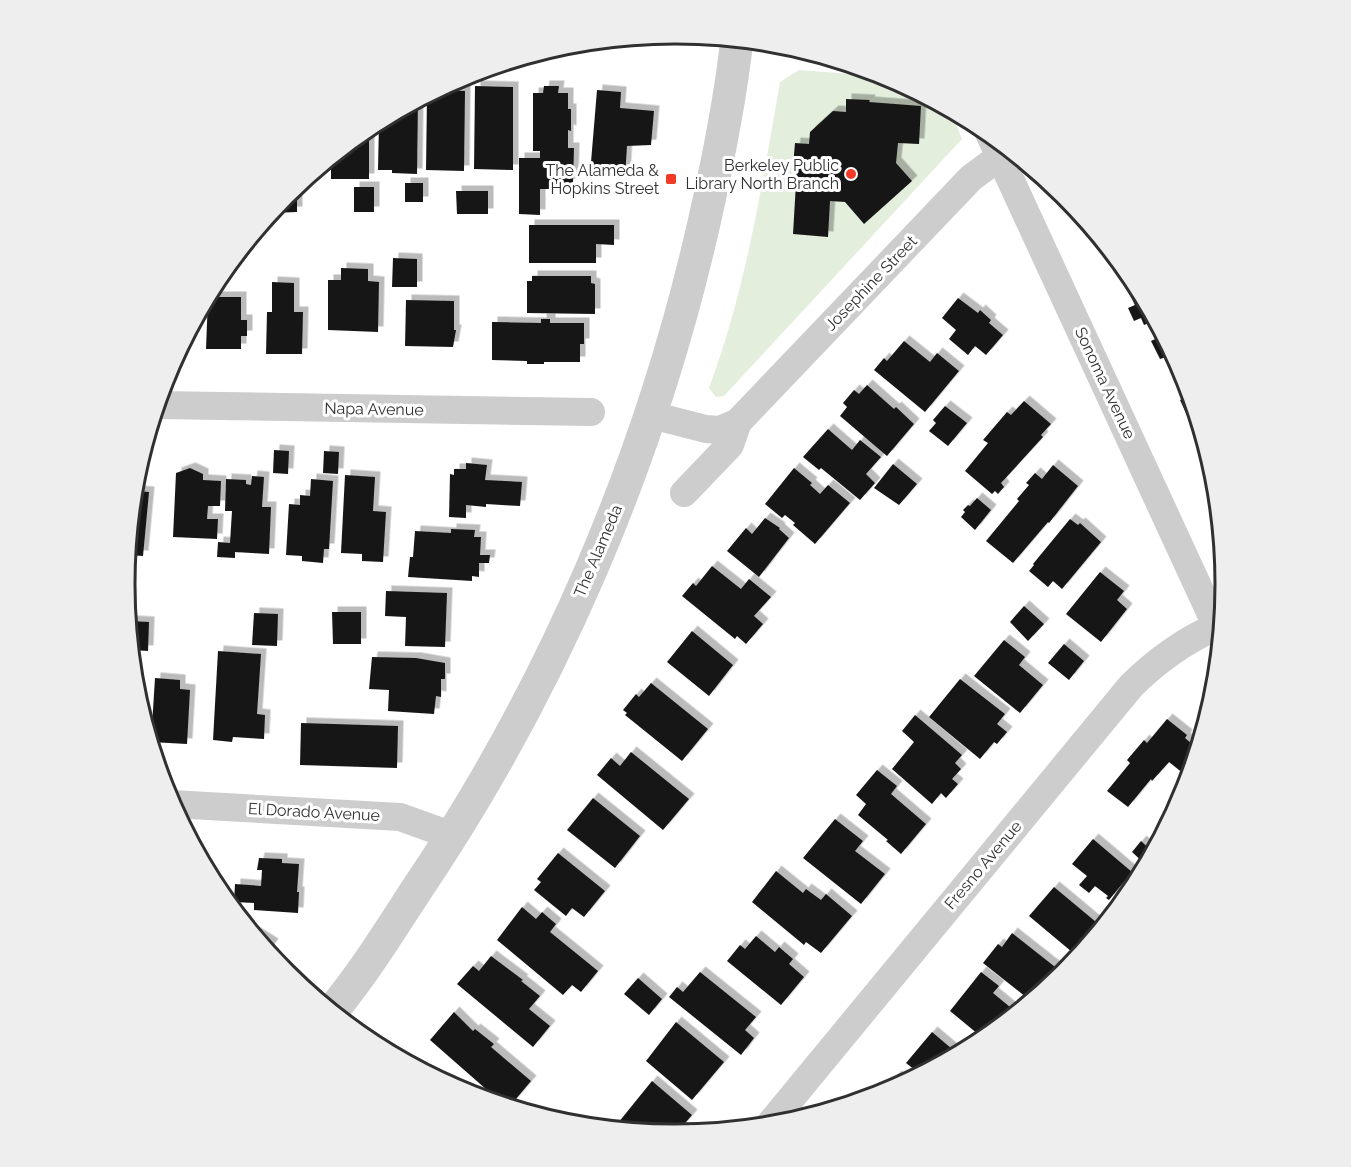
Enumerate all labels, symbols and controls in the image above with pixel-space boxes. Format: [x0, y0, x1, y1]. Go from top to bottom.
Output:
place label: Berkeley Public Library North Branch [686, 156, 839, 193]
place label: The Alameda & Hopkins Street [546, 161, 660, 198]
marker: Berkeley Public Library North Branch [844, 167, 858, 181]
marker: The Alameda & Hopkins Street [664, 172, 678, 186]
street label: Josephine Street [821, 231, 921, 334]
street label: Sonoma Avenue [1071, 324, 1139, 442]
street label: Napa Avenue [324, 399, 424, 419]
street label: The Alameda [570, 502, 626, 600]
street label: El Dorado Avenue [248, 799, 380, 825]
street label: Fresno Avenue [940, 817, 1026, 913]

